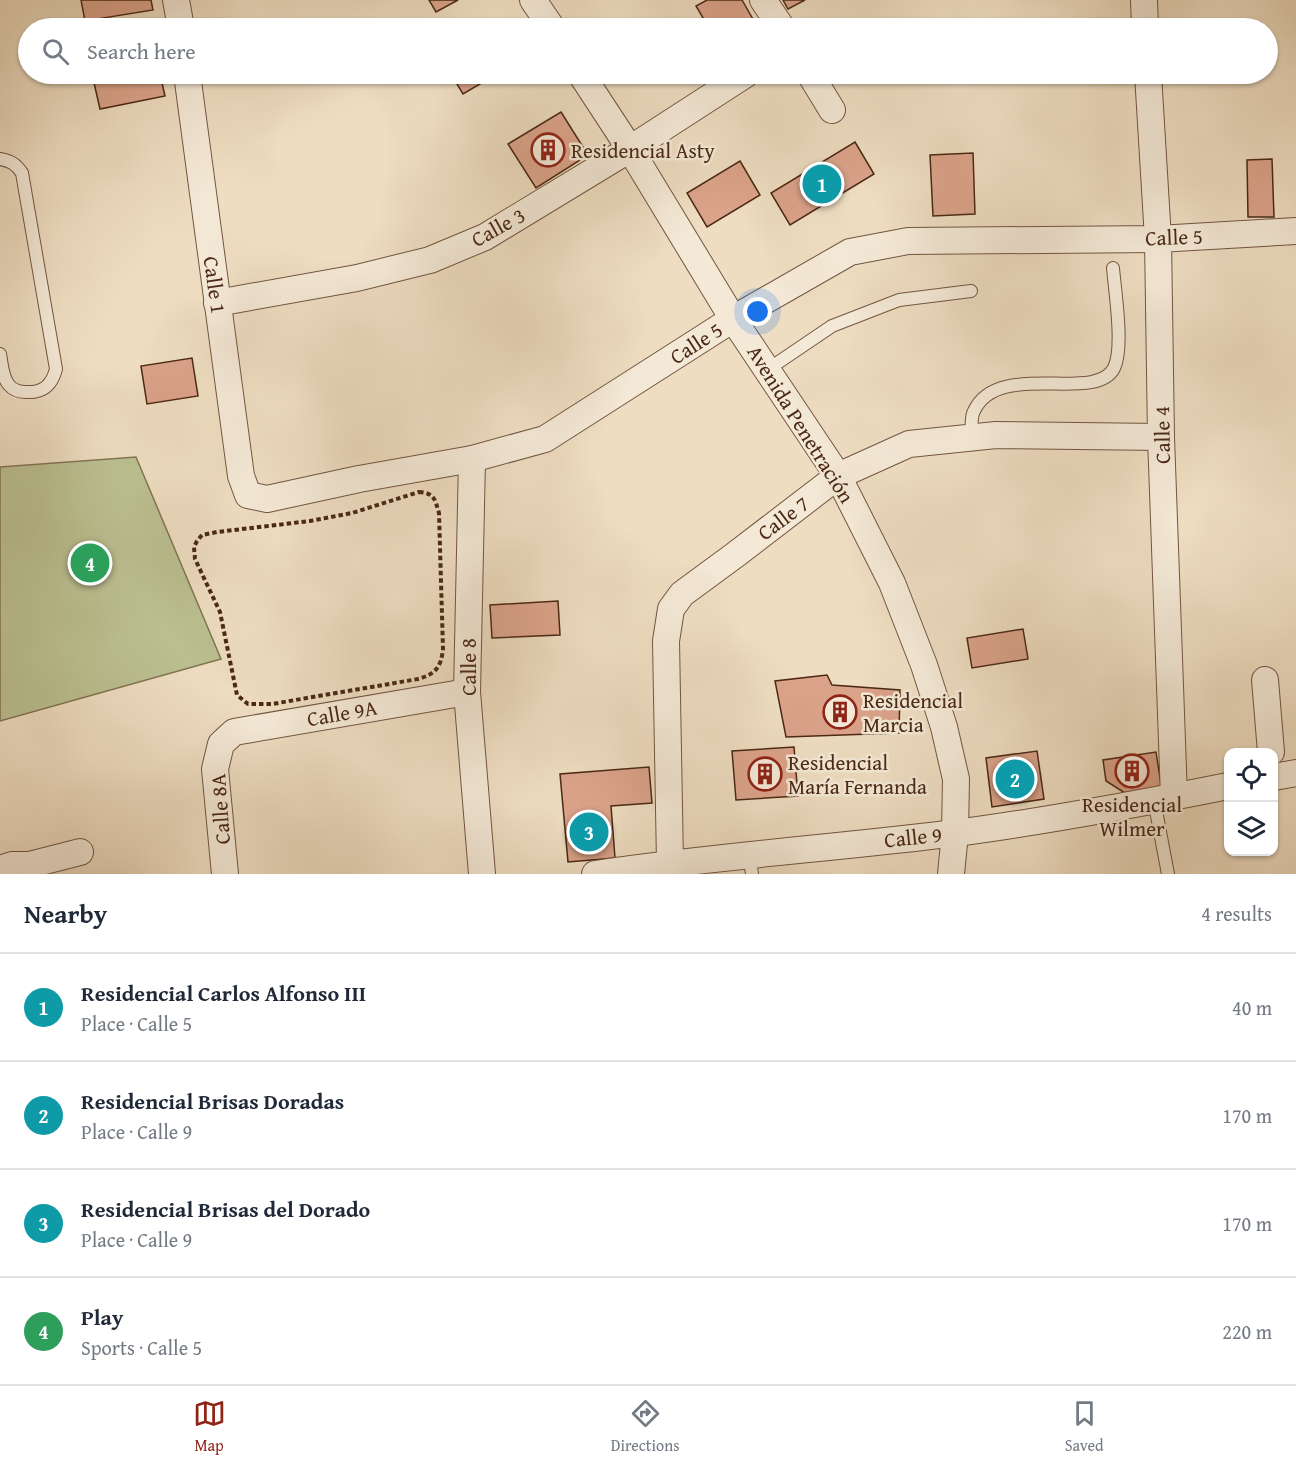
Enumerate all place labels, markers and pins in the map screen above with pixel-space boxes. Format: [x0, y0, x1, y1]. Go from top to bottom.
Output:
building icon: Residencial Asty [530, 132, 566, 168]
place label: Residencial Asty [571, 135, 715, 166]
pin: 1 [802, 162, 842, 207]
pin: 4 [70, 540, 110, 586]
place label: Residencial Marcia [863, 685, 963, 740]
building icon: Residencial Marcia [822, 694, 858, 730]
place label: Residencial María Fernanda [788, 747, 927, 802]
building icon: Residencial Wilmer [1114, 753, 1150, 789]
building icon: Residencial María Fernanda [747, 756, 783, 792]
pin: 2 [996, 756, 1034, 802]
place label: Residencial Wilmer [1082, 789, 1182, 844]
pin: 3 [570, 810, 608, 854]

